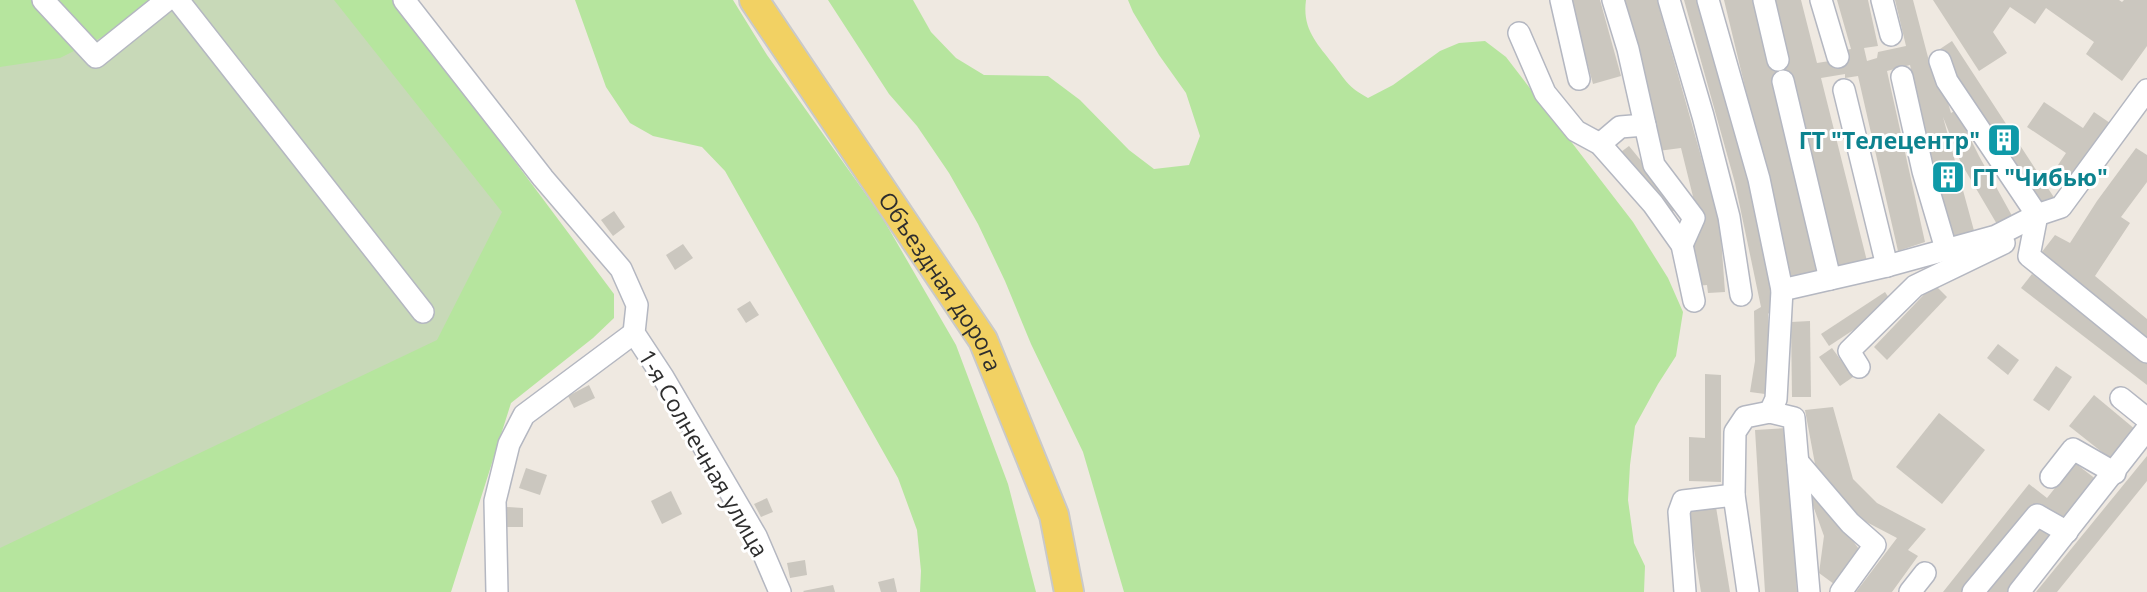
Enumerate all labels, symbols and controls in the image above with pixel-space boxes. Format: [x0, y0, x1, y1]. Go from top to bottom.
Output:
building icon: ГТ "Телецентр" [1985, 121, 2023, 159]
place label: ГТ "Телецентр" [1799, 124, 1980, 156]
building icon: ГТ "Чибью" [1929, 158, 1967, 196]
place label: ГТ "Чибью" [1972, 161, 2108, 193]
street label: Объездная дорога [871, 185, 1010, 376]
street label: 1-я Солнечная улица [631, 343, 777, 563]

